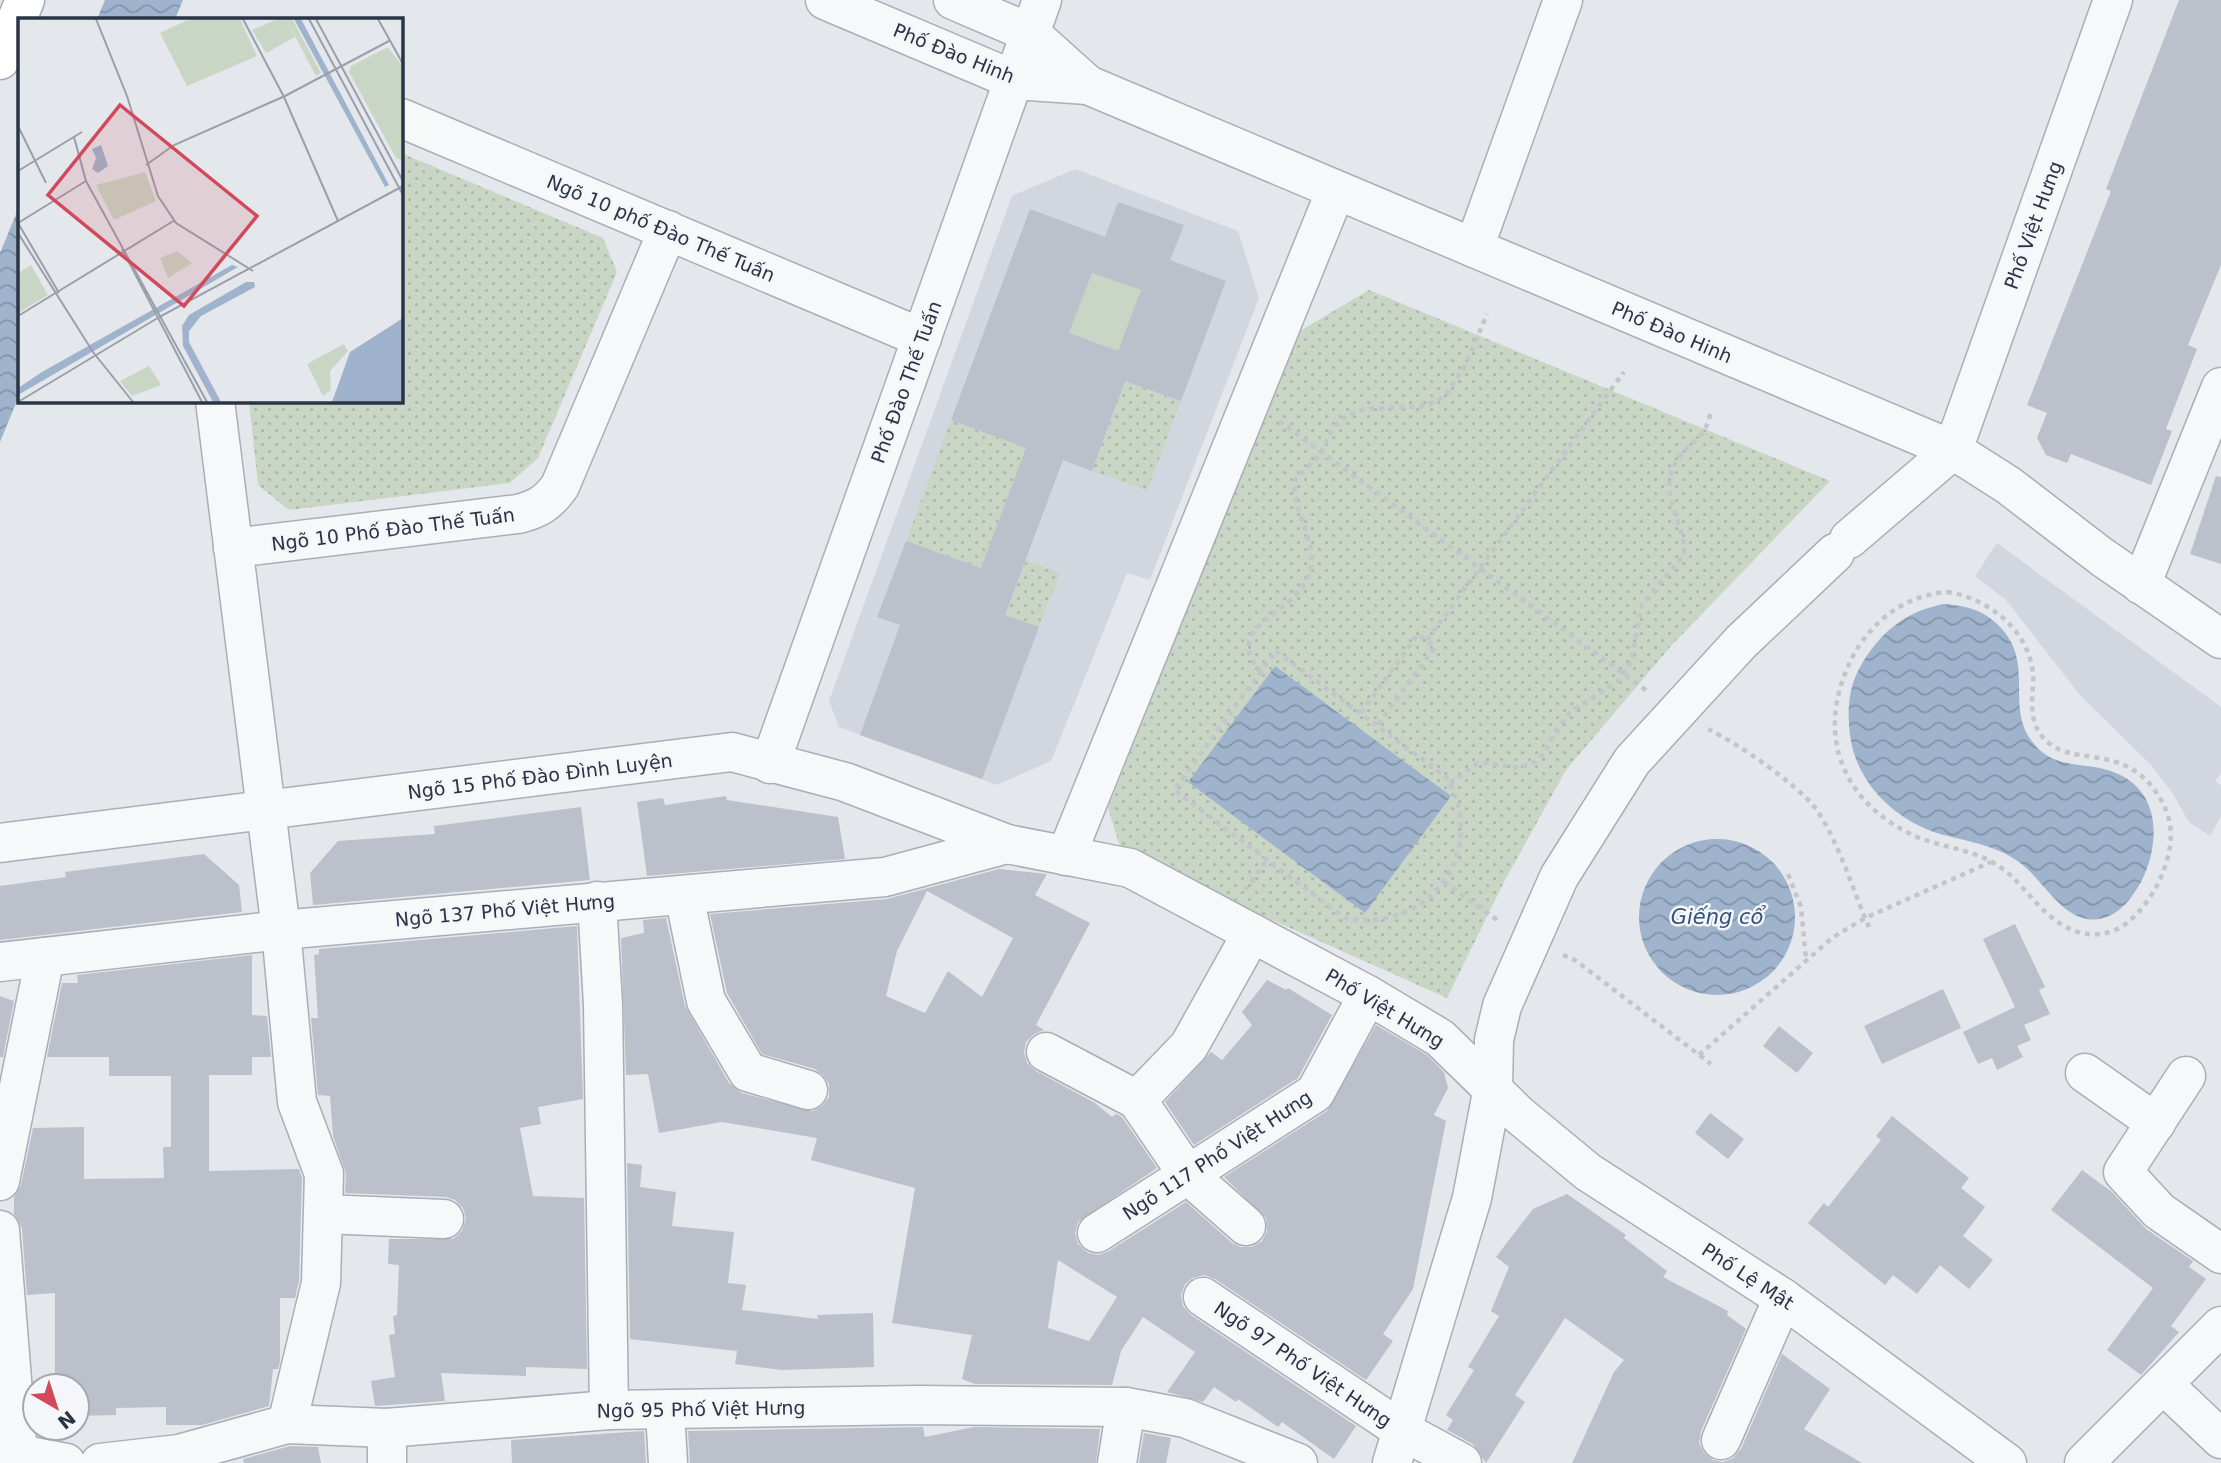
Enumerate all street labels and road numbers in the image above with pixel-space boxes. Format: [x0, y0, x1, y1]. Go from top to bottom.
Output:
street label: Phố Đào Hinh [890, 19, 1018, 87]
street label: Phố Việt Hưng [2000, 158, 2066, 292]
street label: Ngõ 10 phố Đào Thế Tuấn [544, 170, 778, 286]
street label: Phố Đào Hinh [1608, 297, 1736, 367]
street label: Phố Đào Thế Tuấn [866, 298, 946, 466]
street label: Ngõ 10 Phố Đào Thế Tuấn [270, 503, 516, 555]
street label: Ngõ 15 Phố Đào Đình Luyện [406, 749, 674, 803]
street label: Ngõ 137 Phố Việt Hưng [394, 889, 616, 931]
street label: Phố Việt Hưng [1322, 964, 1448, 1052]
street label: Ngõ 117 Phố Việt Hưng [1118, 1086, 1316, 1224]
street label: Phố Lệ Mật [1698, 1238, 1798, 1314]
street label: Ngõ 97 Phố Việt Hưng [1210, 1297, 1396, 1431]
street label: Ngõ 95 Phố Việt Hưng [596, 1396, 806, 1422]

